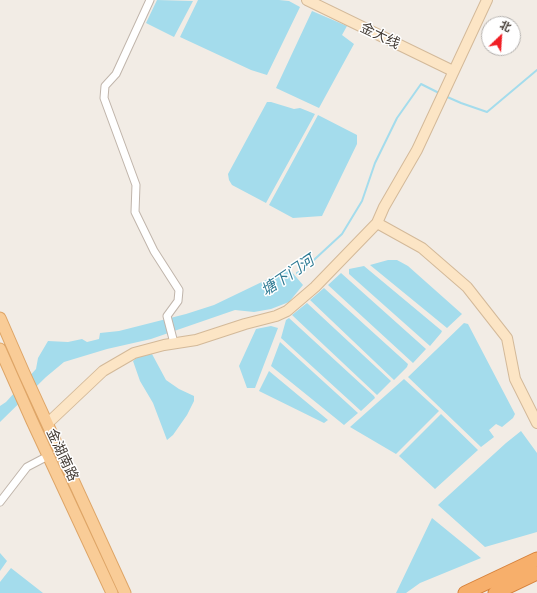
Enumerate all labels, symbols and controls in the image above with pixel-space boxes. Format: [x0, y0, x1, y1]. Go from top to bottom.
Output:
north arrow [481, 16, 521, 56]
text: 北 [498, 17, 514, 35]
street label: 金大线 [357, 19, 403, 53]
water label: 塘下门河 [258, 252, 318, 300]
street label: 金湖南路 [43, 426, 81, 484]

